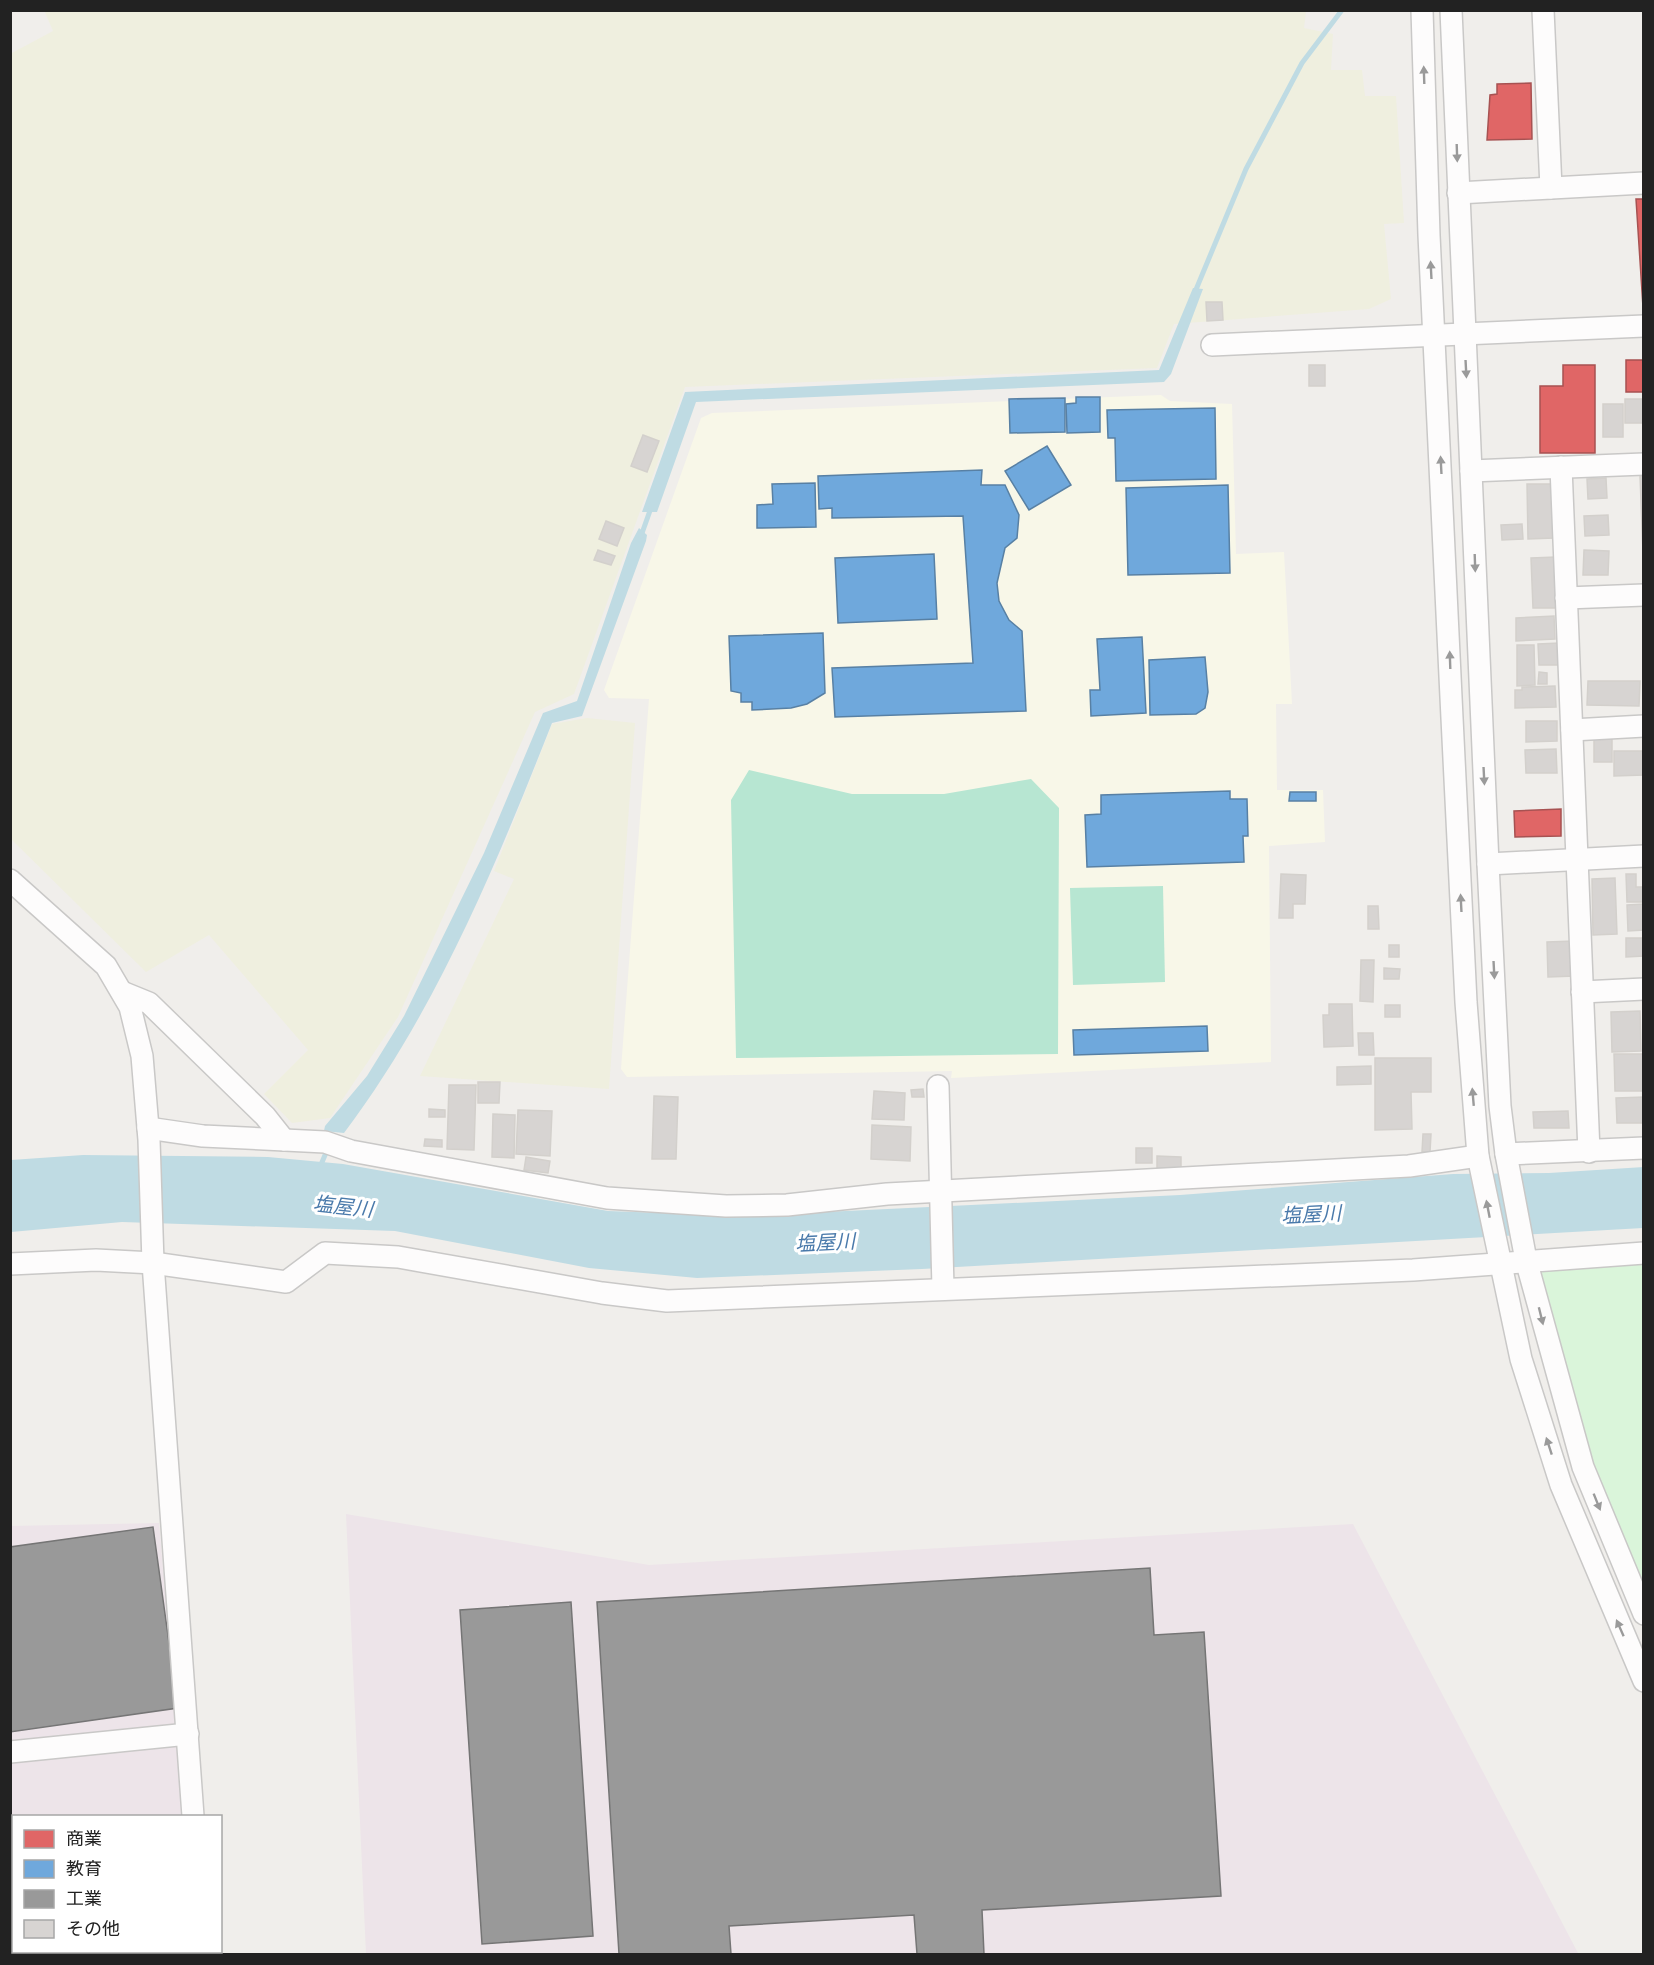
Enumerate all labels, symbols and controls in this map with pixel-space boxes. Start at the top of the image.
one-way arrow [1419,66,1429,85]
one-way arrow [1452,143,1461,162]
one-way arrow [1426,261,1436,280]
one-way arrow [1461,359,1470,378]
one-way arrow [1437,455,1446,474]
one-way arrow [1470,554,1479,573]
one-way arrow [1445,650,1454,669]
one-way arrow [1479,766,1488,785]
one-way arrow [1457,893,1466,912]
one-way arrow [1489,961,1498,980]
one-way arrow [1468,1088,1478,1107]
water label: 塩屋川 [312,1189,376,1223]
water label: 塩屋川 [1280,1199,1344,1229]
one-way arrow [1483,1199,1492,1218]
water label: 塩屋川 [794,1227,858,1257]
one-way arrow [1536,1307,1546,1325]
one-way arrow [1544,1437,1553,1455]
one-way arrow [1592,1494,1602,1512]
one-way arrow [1615,1619,1624,1636]
legend [12,1815,222,1953]
text: 商業 [66,1826,102,1850]
text: 教育 [66,1856,102,1880]
text: 工業 [66,1886,102,1910]
text: その他 [66,1916,120,1940]

